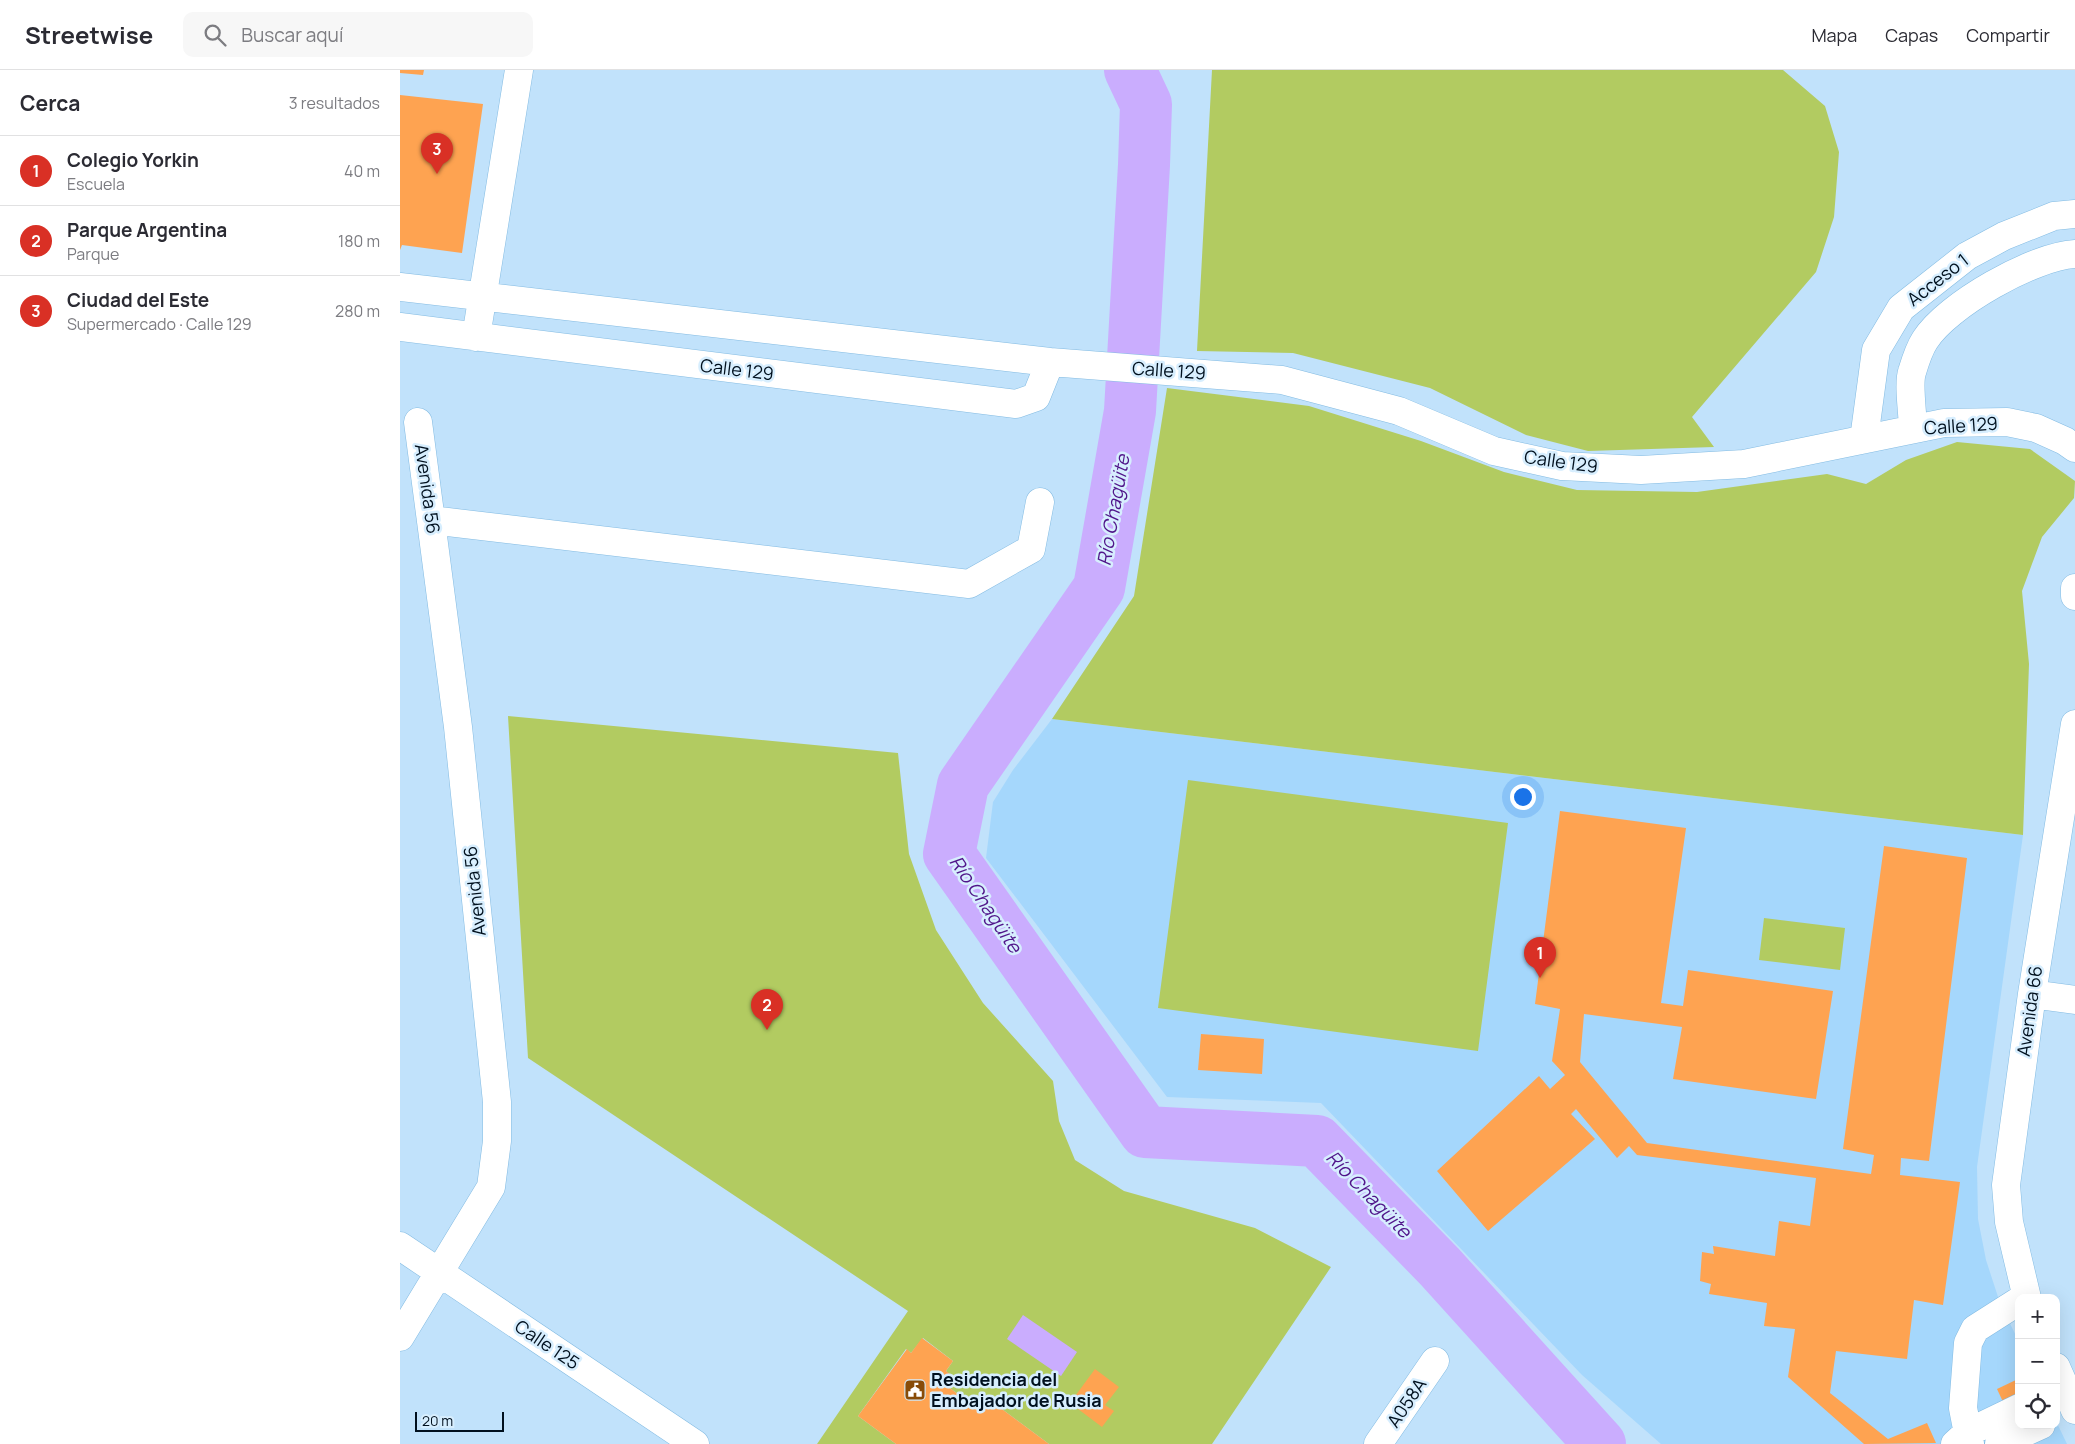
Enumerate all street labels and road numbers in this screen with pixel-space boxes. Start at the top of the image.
street label: Acceso 1 [1902,248,1973,311]
street label: Calle 129 [699,353,775,385]
street label: Calle 129 [1131,355,1207,385]
street label: Calle 129 [1923,410,1999,440]
street label: Avenida 56 [410,442,446,535]
street label: Calle 129 [1523,444,1599,478]
street label: Avenida 56 [457,845,491,937]
street label: Avenida 66 [2011,964,2047,1058]
street label: Calle 125 [511,1314,585,1375]
street label: A058A [1381,1373,1432,1432]

